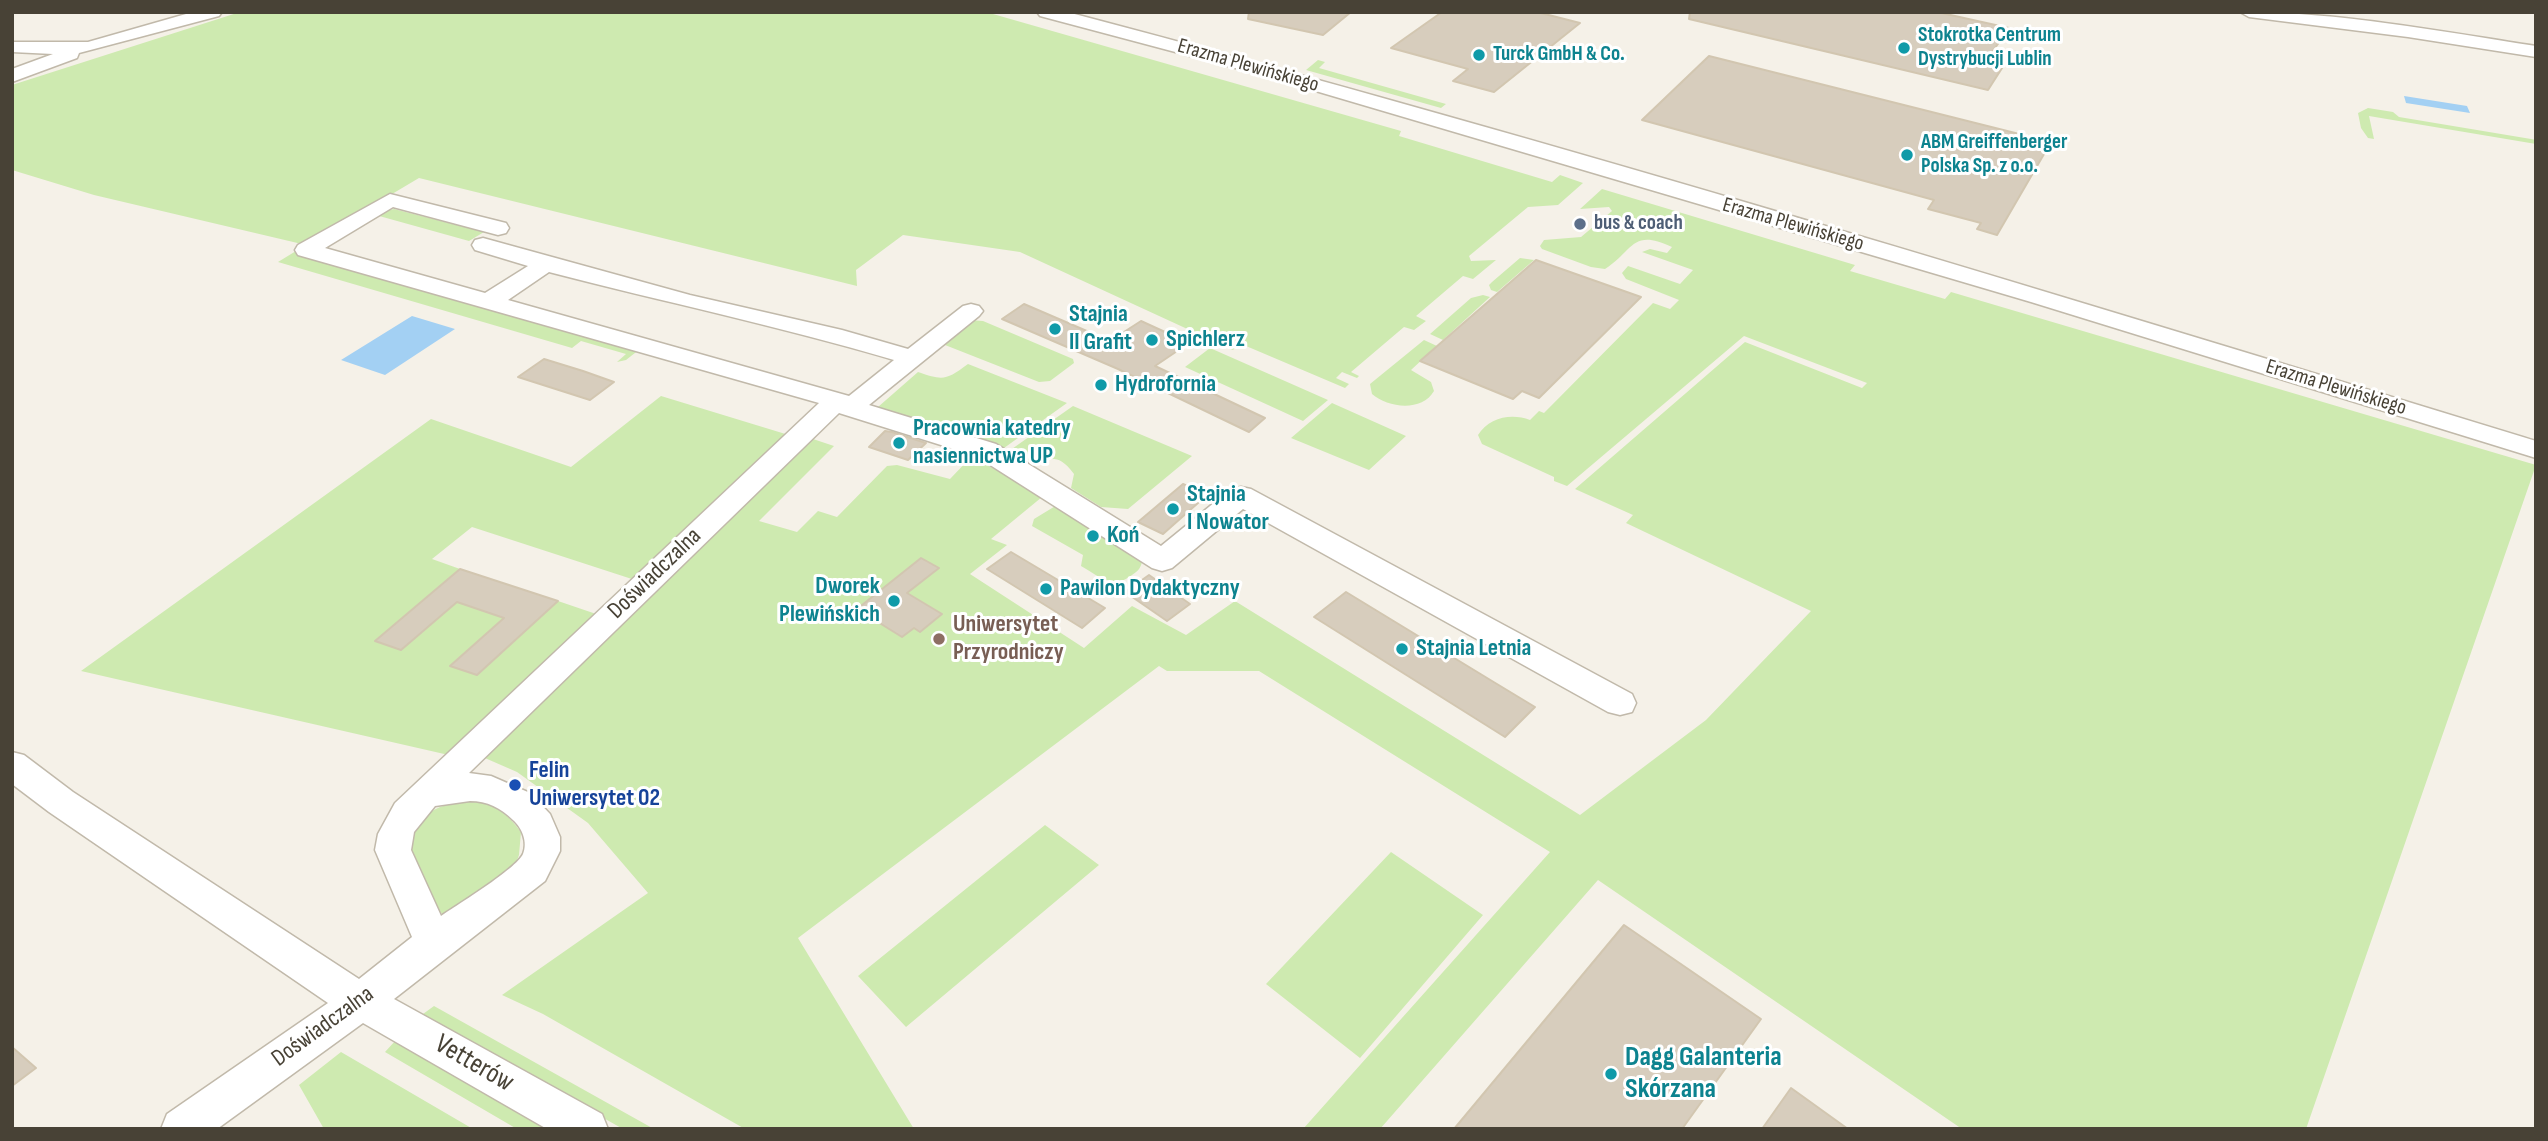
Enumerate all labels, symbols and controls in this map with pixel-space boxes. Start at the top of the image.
place label: Stokrotka Centrum Dystrybucji Lublin [1918,23,2061,73]
street label: Erazma Plewińskiego [1175,34,1321,98]
marker: Stokrotka Centrum Dystrybucji Lublin [1896,40,1912,56]
place label: Turck GmbH & Co. [1493,42,1625,68]
marker: Turck GmbH & Co. [1471,47,1487,63]
place label: ABM Greiffenberger Polska Sp. z o.o. [1921,130,2067,180]
marker: ABM Greiffenberger Polska Sp. z o.o. [1899,147,1915,163]
street label: Erazma Plewińskiego [1720,193,1866,257]
place label: bus & coach [1594,211,1683,237]
marker: bus & coach [1572,216,1588,232]
place label: Stajnia II Grafit [1069,301,1132,357]
marker: Stajnia II Grafit [1047,321,1063,337]
place label: Spichlerz [1166,326,1245,354]
marker: Spichlerz [1144,332,1160,348]
street label: Erazma Plewińskiego [2263,355,2409,421]
place label: Hydrofornia [1115,371,1216,399]
marker: Hydrofornia [1093,377,1109,393]
place label: Pracownia katedry nasiennictwa UP [913,415,1071,471]
marker: Pracownia katedry nasiennictwa UP [891,435,907,451]
place label: Stajnia I Nowator [1187,481,1269,537]
marker: Stajnia I Nowator [1165,501,1181,517]
street label: Doświadczalna [602,522,708,626]
place label: Koń [1107,522,1140,550]
marker: Koń [1085,528,1101,544]
place label: Dworek Plewińskich [779,573,880,629]
place label: Pawilon Dydaktyczny [1060,575,1240,603]
marker: Pawilon Dydaktyczny [1038,581,1054,597]
marker: Dworek Plewińskich [886,593,902,609]
place label: Uniwersytet Przyrodniczy [953,611,1064,667]
marker: Uniwersytet Przyrodniczy [931,631,947,647]
place label: Stajnia Letnia [1416,635,1531,663]
marker: Stajnia Letnia [1394,641,1410,657]
place label: Felin Uniwersytet 02 [529,757,660,813]
marker: Felin Uniwersytet 02 [507,777,523,793]
street label: Doświadczalna [266,980,380,1074]
street label: Vetterów [428,1028,520,1100]
place label: Dagg Galanteria Skórzana [1625,1041,1782,1107]
marker: Dagg Galanteria Skórzana [1603,1066,1619,1082]

